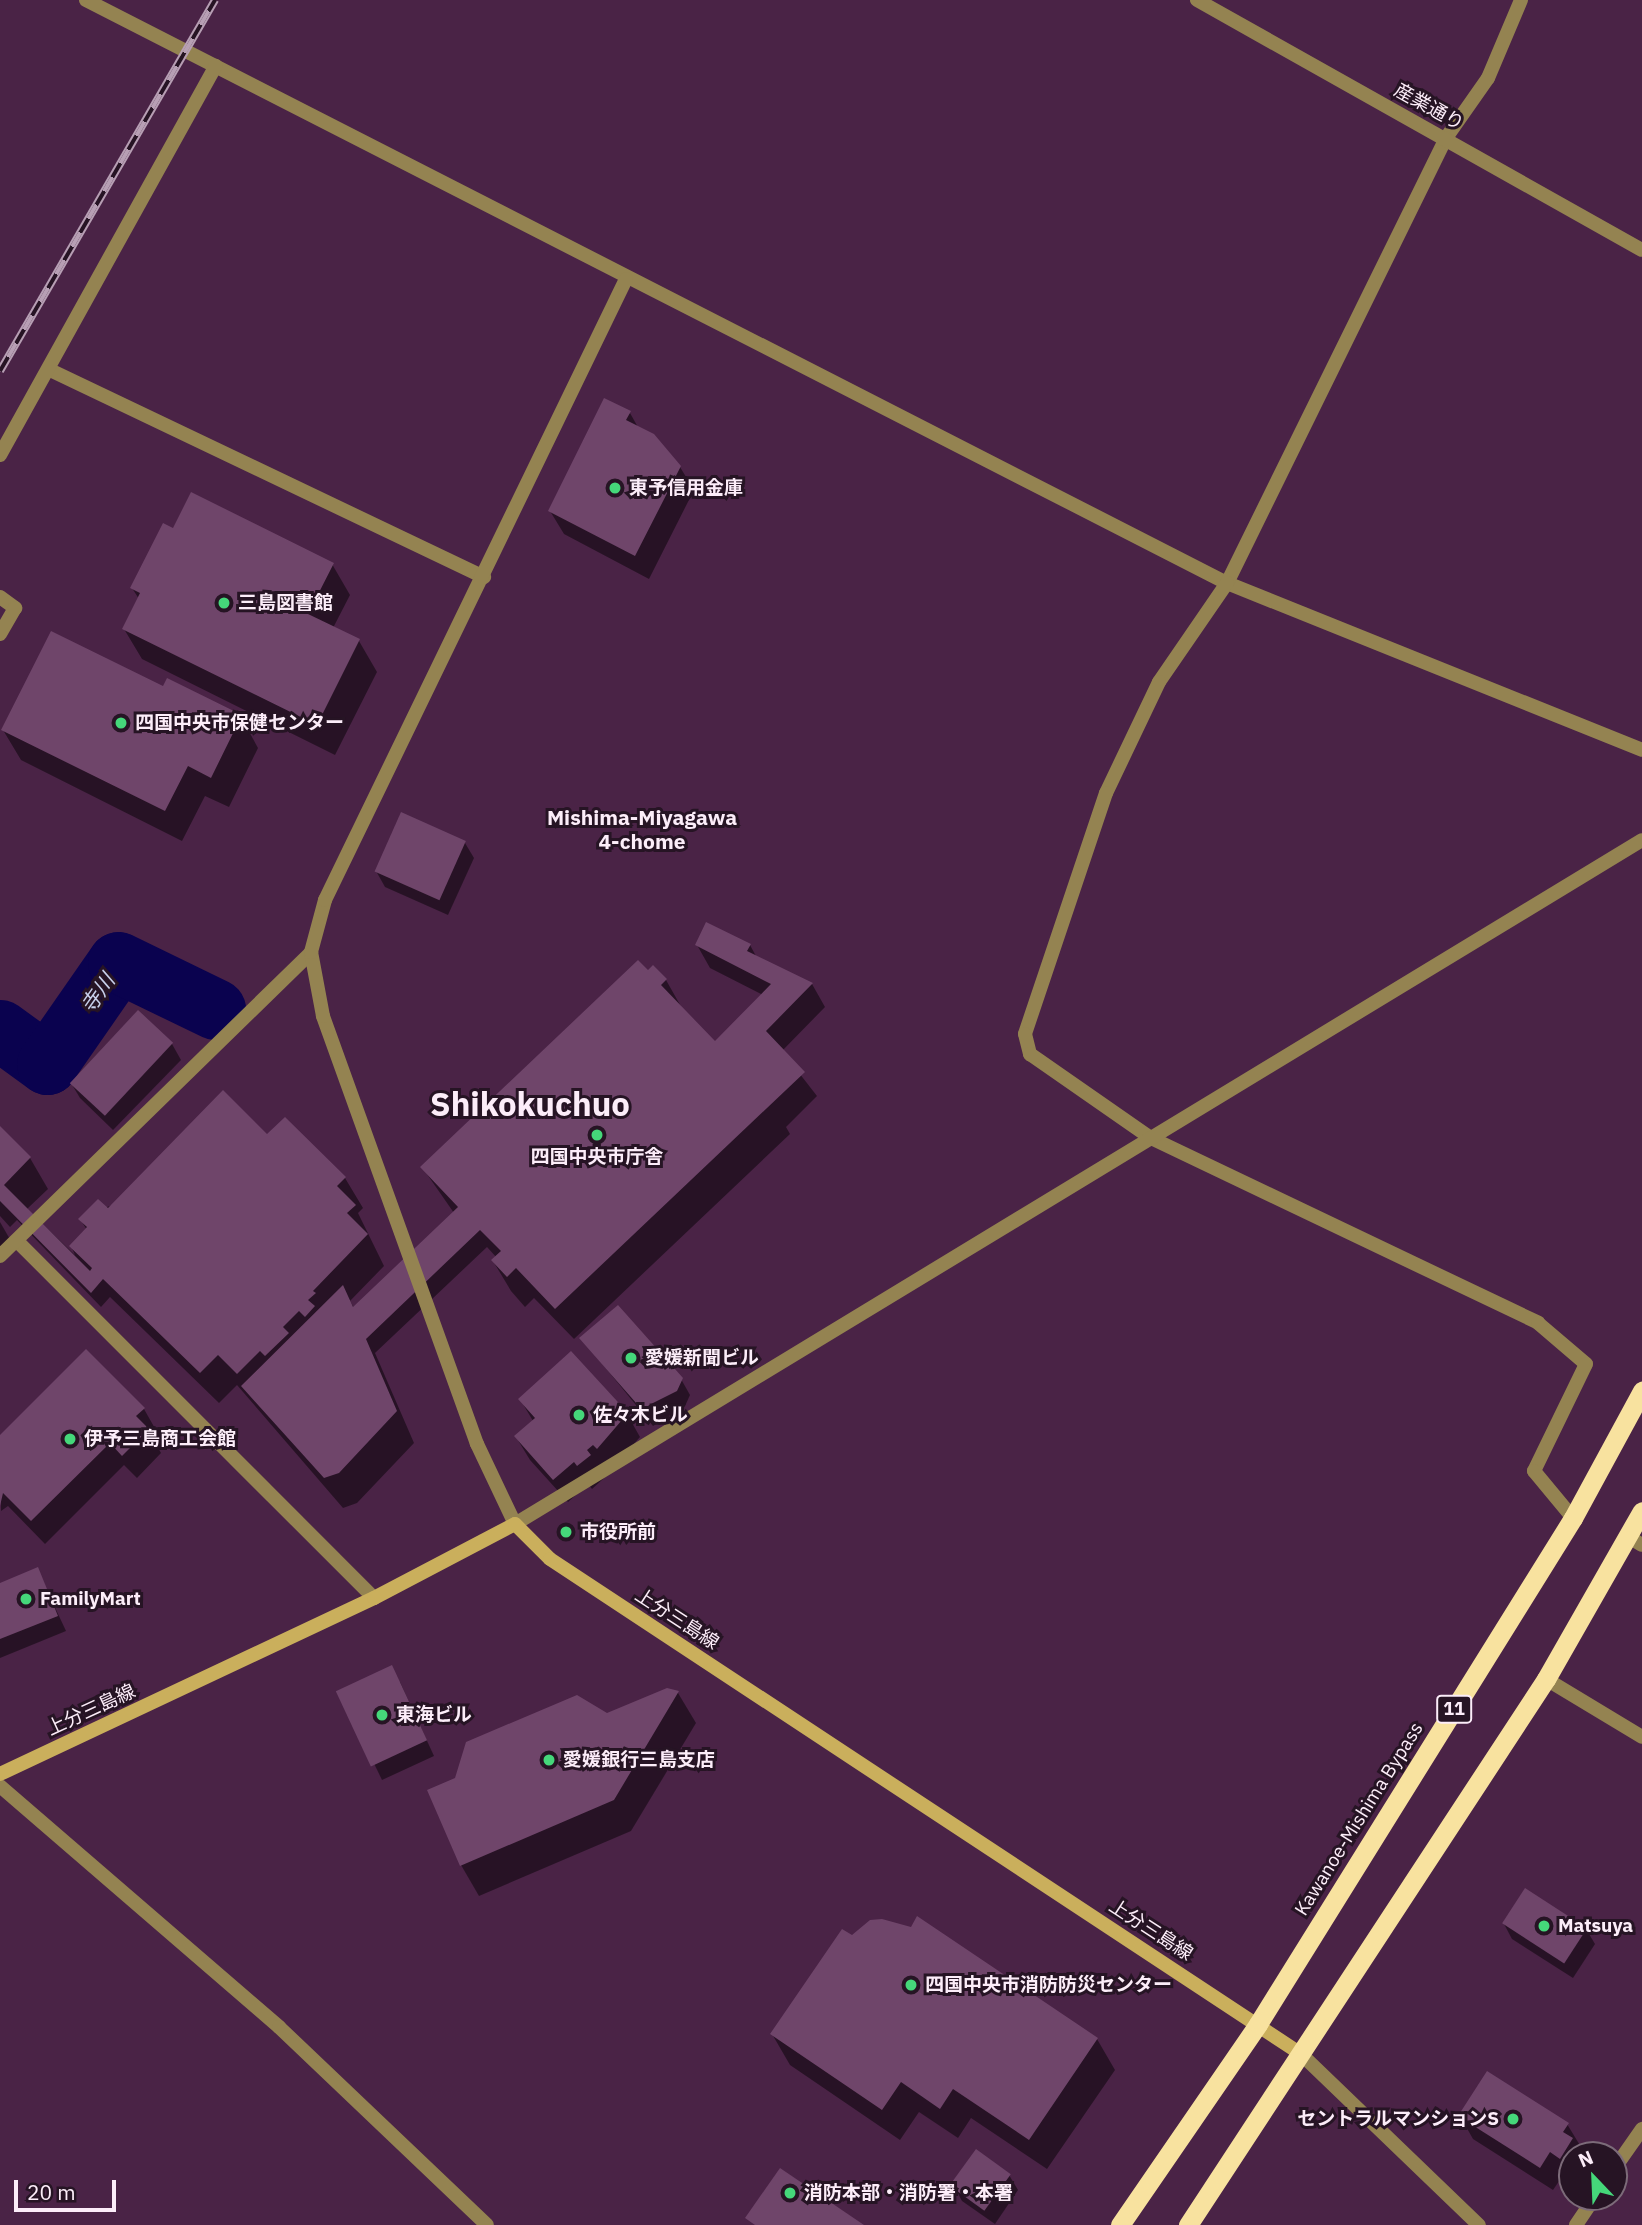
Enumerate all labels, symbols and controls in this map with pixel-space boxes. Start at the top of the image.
street label: 産業通り [1390,79,1468,135]
place label: 東予信用金庫 [629,477,743,499]
marker: 東予信用金庫 [607,480,623,496]
place label: 三島図書館 [238,592,333,614]
marker: 三島図書館 [216,595,232,611]
place label: 四国中央市保健センター [135,712,344,734]
marker: 四国中央市保健センター [113,715,129,731]
district label: Mishima-Miyagawa 4-chome [547,804,737,854]
water label: 寺川 [75,969,119,1017]
district label: Shikokuchuo [430,1084,630,1124]
marker: 四国中央市庁舎 [589,1127,605,1143]
place label: 四国中央市庁舎 [531,1146,663,1168]
place label: 愛媛新聞ビル [645,1347,759,1369]
marker: 愛媛新聞ビル [623,1350,639,1366]
place label: 佐々木ビル [593,1404,688,1426]
marker: 佐々木ビル [571,1407,587,1423]
place label: 伊予三島商工会館 [84,1428,236,1450]
marker: 伊予三島商工会館 [62,1431,78,1447]
place label: 市役所前 [580,1521,656,1543]
marker: 市役所前 [558,1524,574,1540]
street label: 上分三島線 [631,1584,723,1654]
place label: FamilyMart [40,1588,141,1610]
marker: FamilyMart [18,1591,34,1607]
street label: 上分三島線 [43,1680,139,1740]
road number: 11 [1435,1694,1473,1724]
place label: 東海ビル [396,1704,472,1726]
marker: 東海ビル [374,1707,390,1723]
street label: Kawanoe-Mishima Bypass [1290,1718,1428,1920]
place label: 愛媛銀行三島支店 [563,1749,715,1771]
marker: 愛媛銀行三島支店 [541,1752,557,1768]
street label: 上分三島線 [1105,1895,1197,1965]
place label: Matsuya [1558,1915,1633,1937]
marker: Matsuya [1536,1918,1552,1934]
place label: 四国中央市消防防災センター [925,1974,1172,1996]
marker: 四国中央市消防防災センター [903,1977,919,1993]
place label: セントラルマンションS [1297,2108,1499,2130]
marker: セントラルマンションS [1505,2111,1521,2127]
north arrow [1558,2141,1628,2211]
text: N [1575,2145,1597,2172]
scale bar [18,2166,119,2210]
text: 20 m [27,2178,76,2206]
place label: 消防本部・消防署・本署 [804,2182,1013,2204]
marker: 消防本部・消防署・本署 [782,2185,798,2201]

